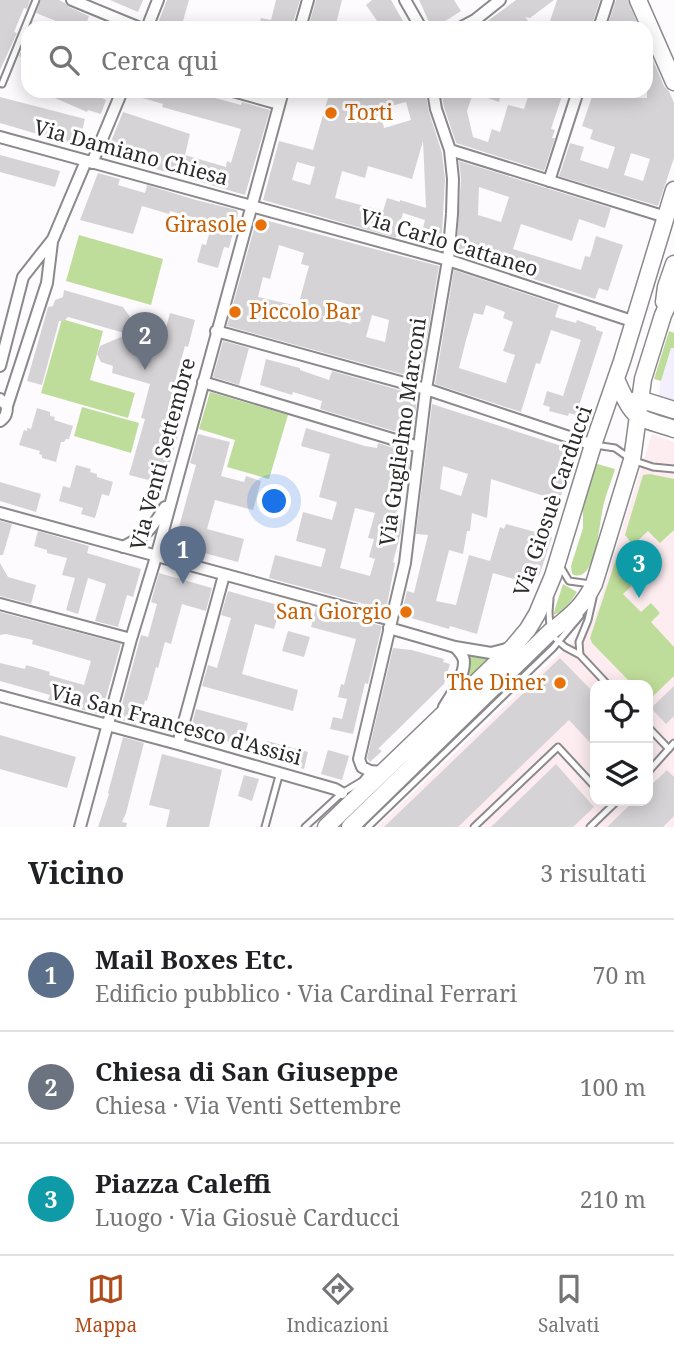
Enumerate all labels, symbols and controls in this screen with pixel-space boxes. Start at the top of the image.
search box [21,21,653,98]
icon: search [45,41,83,79]
text: Cerca qui [101,42,218,78]
place label: Torti [345,98,393,126]
marker: Torti [323,105,339,121]
street label: Via Damiano Chiesa [31,113,232,191]
street label: Via Carlo Cattaneo [357,202,542,282]
place label: Girasole [165,210,247,238]
marker: Girasole [253,217,269,233]
place label: Piccolo Bar [249,297,361,325]
marker: Piccolo Bar [227,304,243,320]
pin: 2 [122,312,168,370]
street label: Via Guglielmo Marconi [372,316,432,548]
street label: Via Venti Settembre [123,354,201,553]
street label: Via Giosuè Carducci [506,401,598,600]
your location [257,484,291,518]
pin: 1 [160,526,206,584]
pin: 3 [616,540,662,598]
place label: San Giorgio [276,597,392,625]
marker: San Giorgio [398,604,414,620]
place label: The Diner [446,668,546,696]
marker: The Diner [552,675,568,691]
street label: Via San Francesco d'Assisi [47,677,305,771]
map controls [590,680,653,806]
button: locate [590,680,653,743]
button: layers [590,743,653,806]
text: Vicino [28,852,124,893]
text: 3 risultati [540,857,646,889]
text: Mail Boxes Etc. [95,941,294,977]
text: 1 [45,959,58,991]
text: 70 m [593,959,646,991]
text: Edificio pubblico · Via Cardinal Ferrari [95,977,517,1009]
text: Chiesa di San Giuseppe [95,1053,398,1089]
text: 2 [45,1071,58,1103]
text: 100 m [580,1071,646,1103]
text: Chiesa · Via Venti Settembre [95,1089,401,1121]
text: Piazza Caleffi [95,1165,271,1201]
text: 3 [45,1183,58,1215]
text: 210 m [580,1183,646,1215]
text: Luogo · Via Giosuè Carducci [95,1201,399,1233]
tab: Mappa [75,1270,137,1338]
tab: Indicazioni [287,1270,389,1338]
tab: Salvati [538,1270,599,1338]

